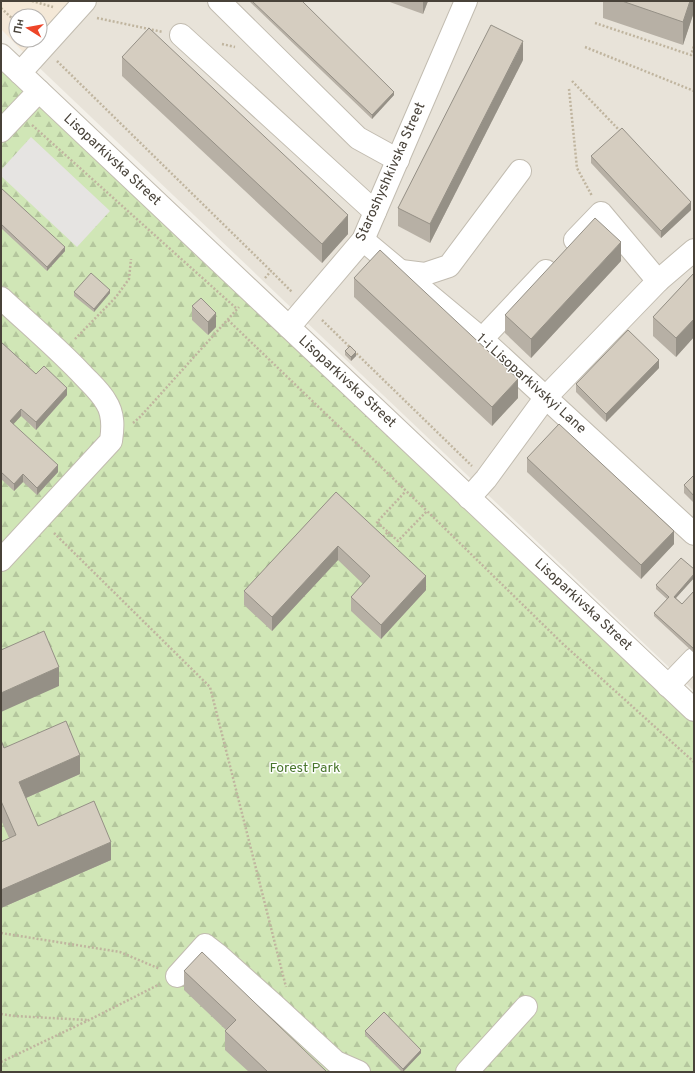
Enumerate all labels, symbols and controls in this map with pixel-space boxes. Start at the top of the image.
north arrow [8,8,48,48]
text: Пн [11,18,27,35]
street label: Staroshyshkivska Street [353,100,429,244]
street label: Lisoparkivska Street [60,110,164,210]
street label: 1-i Lisoparkivskyi Lane [473,330,589,438]
street label: Lisoparkivska Street [295,332,399,432]
street label: Lisoparkivska Street [531,555,635,655]
park label: Forest Park [270,760,340,777]

